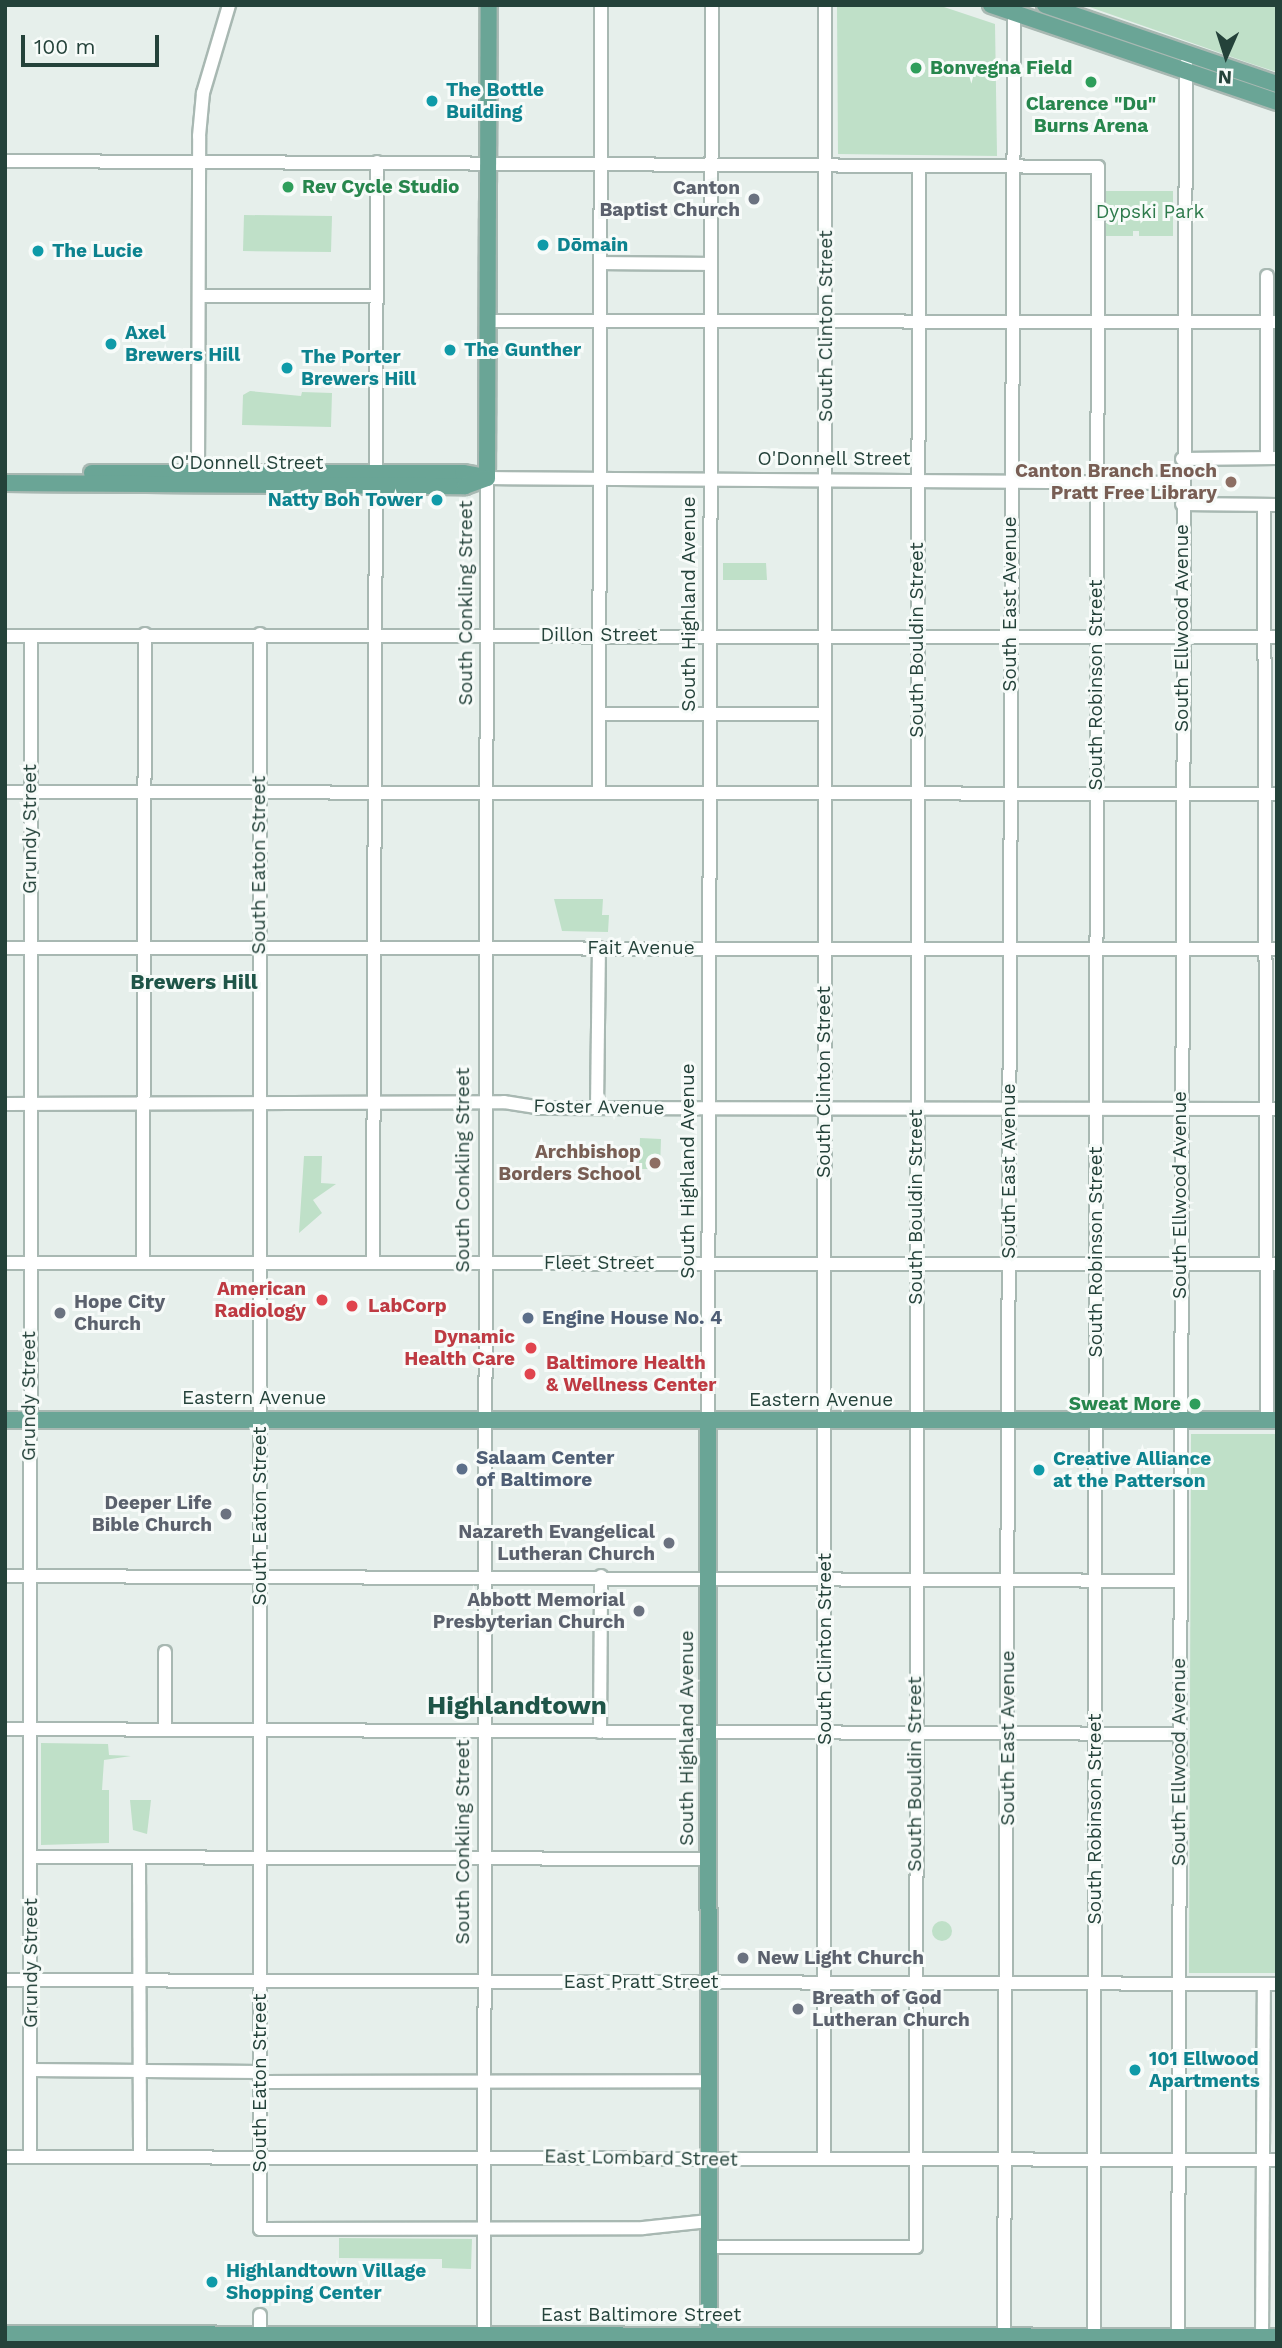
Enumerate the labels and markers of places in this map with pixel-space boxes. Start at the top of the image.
place label: Bonvegna Field [930,57,1073,79]
marker: Bonvegna Field [908,60,924,76]
marker: Clarence "Du" Burns Arena [1083,74,1099,90]
place label: The Bottle Building [446,79,544,123]
marker: The Bottle Building [424,93,440,109]
place label: Clarence "Du" Burns Arena [1026,93,1156,137]
place label: Rev Cycle Studio [302,176,460,198]
place label: Canton Baptist Church [599,177,740,221]
marker: Rev Cycle Studio [280,179,296,195]
marker: Canton Baptist Church [746,191,762,207]
place label: Dōmain [557,234,628,256]
marker: Dōmain [535,237,551,253]
place label: The Lucie [52,240,143,262]
marker: The Lucie [30,243,46,259]
place label: Axel Brewers Hill [125,322,240,366]
marker: Axel Brewers Hill [103,336,119,352]
place label: The Gunther [464,339,581,361]
marker: The Gunther [442,342,458,358]
place label: The Porter Brewers Hill [301,346,416,390]
marker: The Porter Brewers Hill [279,360,295,376]
place label: Canton Branch Enoch Pratt Free Library [1015,460,1217,504]
marker: Canton Branch Enoch Pratt Free Library [1223,474,1239,490]
place label: Natty Boh Tower [267,489,423,511]
marker: Natty Boh Tower [429,492,445,508]
place label: Archbishop Borders School [498,1141,641,1185]
marker: Archbishop Borders School [647,1155,663,1171]
place label: American Radiology [214,1278,306,1322]
marker: American Radiology [312,1290,332,1310]
place label: Hope City Church [74,1291,165,1335]
place label: LabCorp [368,1295,447,1317]
marker: LabCorp [342,1296,362,1316]
marker: Hope City Church [52,1305,68,1321]
place label: Engine House No. 4 [542,1307,722,1329]
marker: Engine House No. 4 [520,1310,536,1326]
place label: Dynamic Health Care [404,1326,515,1370]
marker: Dynamic Health Care [521,1338,541,1358]
place label: Baltimore Health & Wellness Center [546,1352,717,1396]
marker: Baltimore Health & Wellness Center [520,1364,540,1384]
place label: Sweat More [1069,1393,1181,1415]
marker: Sweat More [1187,1396,1203,1412]
place label: Salaam Center of Baltimore [476,1447,614,1491]
place label: Creative Alliance at the Patterson [1053,1448,1212,1492]
marker: Salaam Center of Baltimore [454,1461,470,1477]
marker: Creative Alliance at the Patterson [1031,1462,1047,1478]
place label: Deeper Life Bible Church [92,1492,212,1536]
marker: Deeper Life Bible Church [218,1506,234,1522]
place label: Nazareth Evangelical Lutheran Church [458,1521,655,1565]
marker: Nazareth Evangelical Lutheran Church [661,1535,677,1551]
place label: Abbott Memorial Presbyterian Church [433,1589,625,1633]
marker: Abbott Memorial Presbyterian Church [631,1603,647,1619]
place label: New Light Church [757,1947,924,1969]
marker: New Light Church [735,1950,751,1966]
place label: Breath of God Lutheran Church [812,1987,970,2031]
marker: Breath of God Lutheran Church [790,2001,806,2017]
place label: 101 Ellwood Apartments [1149,2048,1260,2092]
marker: 101 Ellwood Apartments [1127,2062,1143,2078]
place label: Highlandtown Village Shopping Center [226,2260,427,2304]
marker: Highlandtown Village Shopping Center [204,2274,220,2290]

